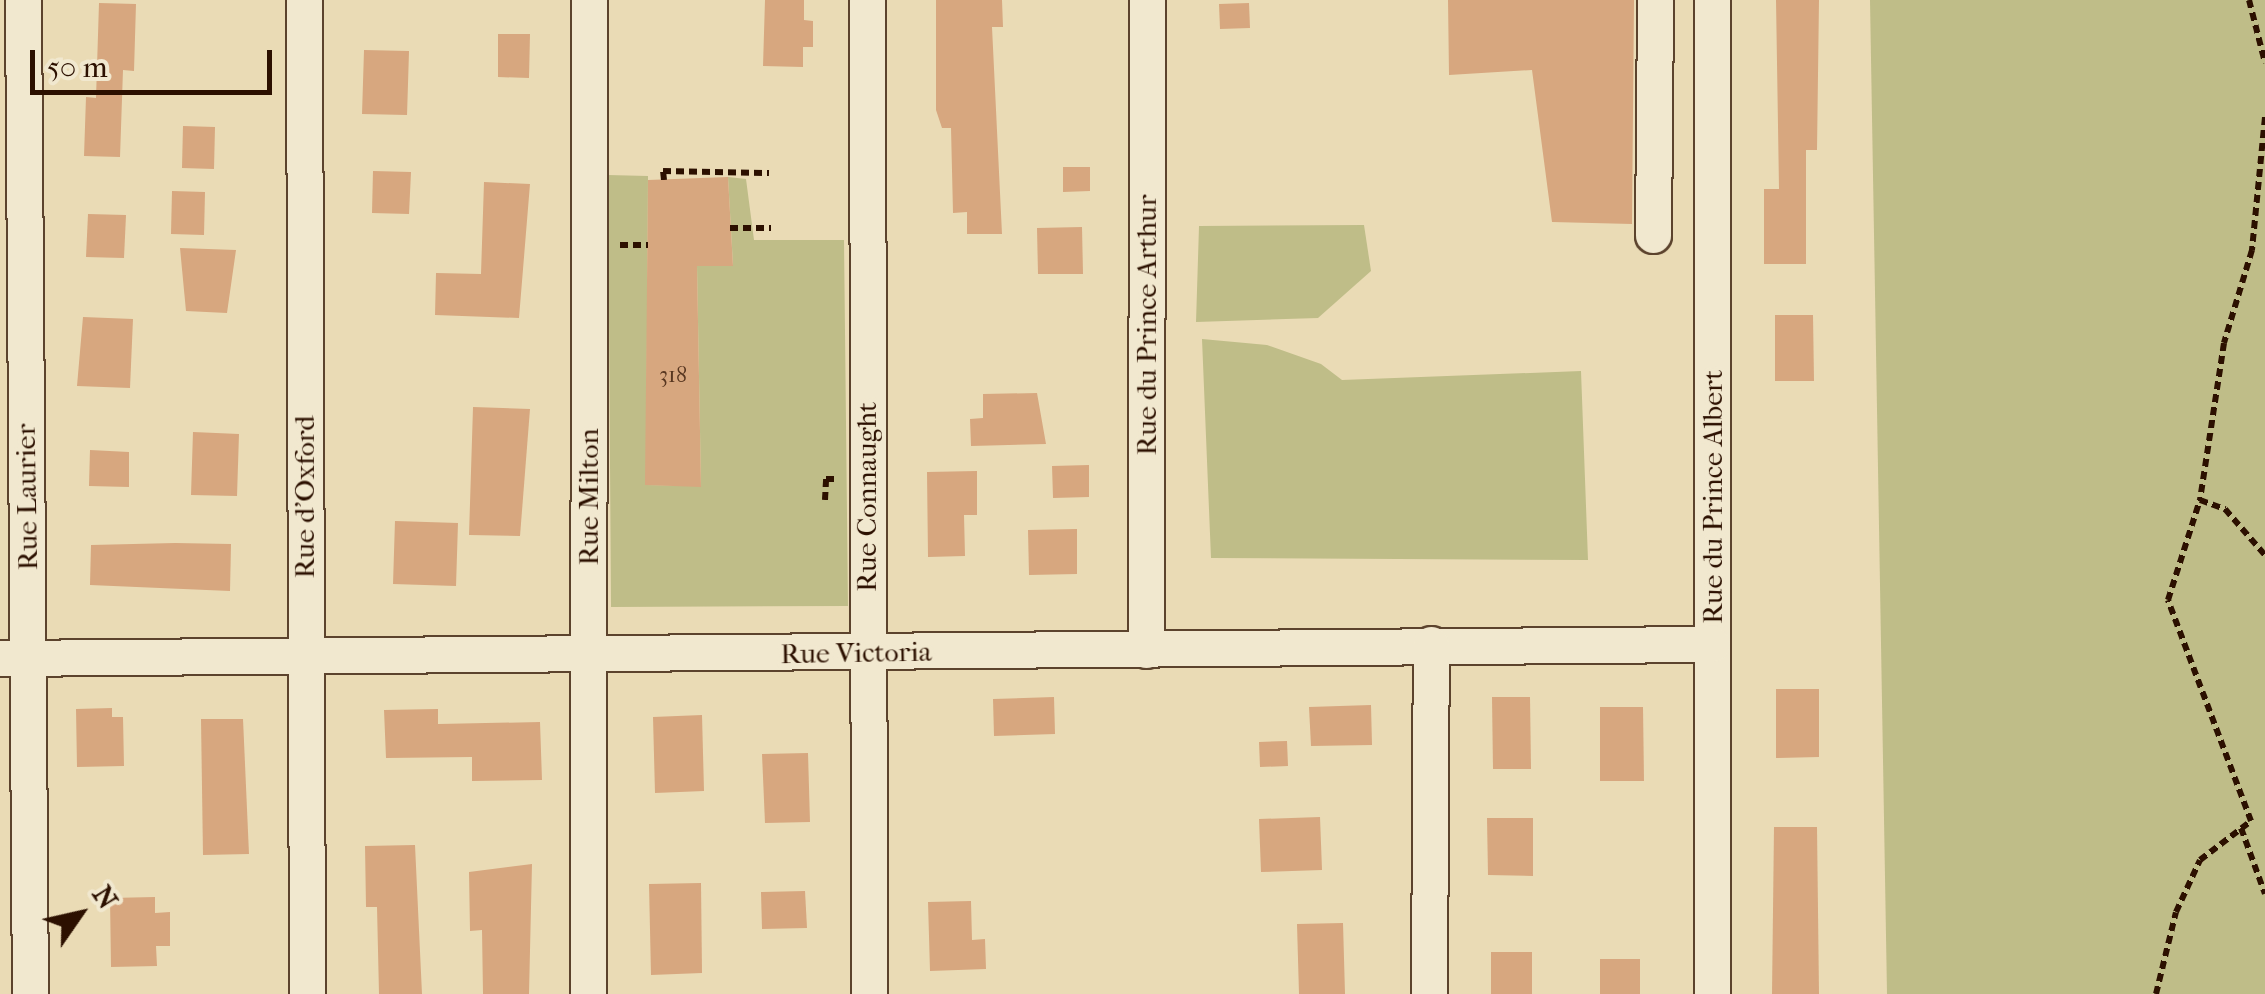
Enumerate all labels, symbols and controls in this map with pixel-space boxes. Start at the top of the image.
scale bar [35,30,278,92]
text: 50 m [47,50,108,85]
street label: Rue du Prince Arthur [1130,194,1164,456]
house number: 318 [659,363,687,389]
street label: Rue du Prince Albert [1696,370,1730,624]
street label: Rue Connaught [850,402,884,592]
street label: Rue d'Oxford [288,416,322,578]
street label: Rue Laurier [9,423,45,571]
street label: Rue Milton [572,428,606,566]
street label: Rue Victoria [780,635,932,671]
north arrow [30,864,130,964]
text: N [86,879,125,915]

